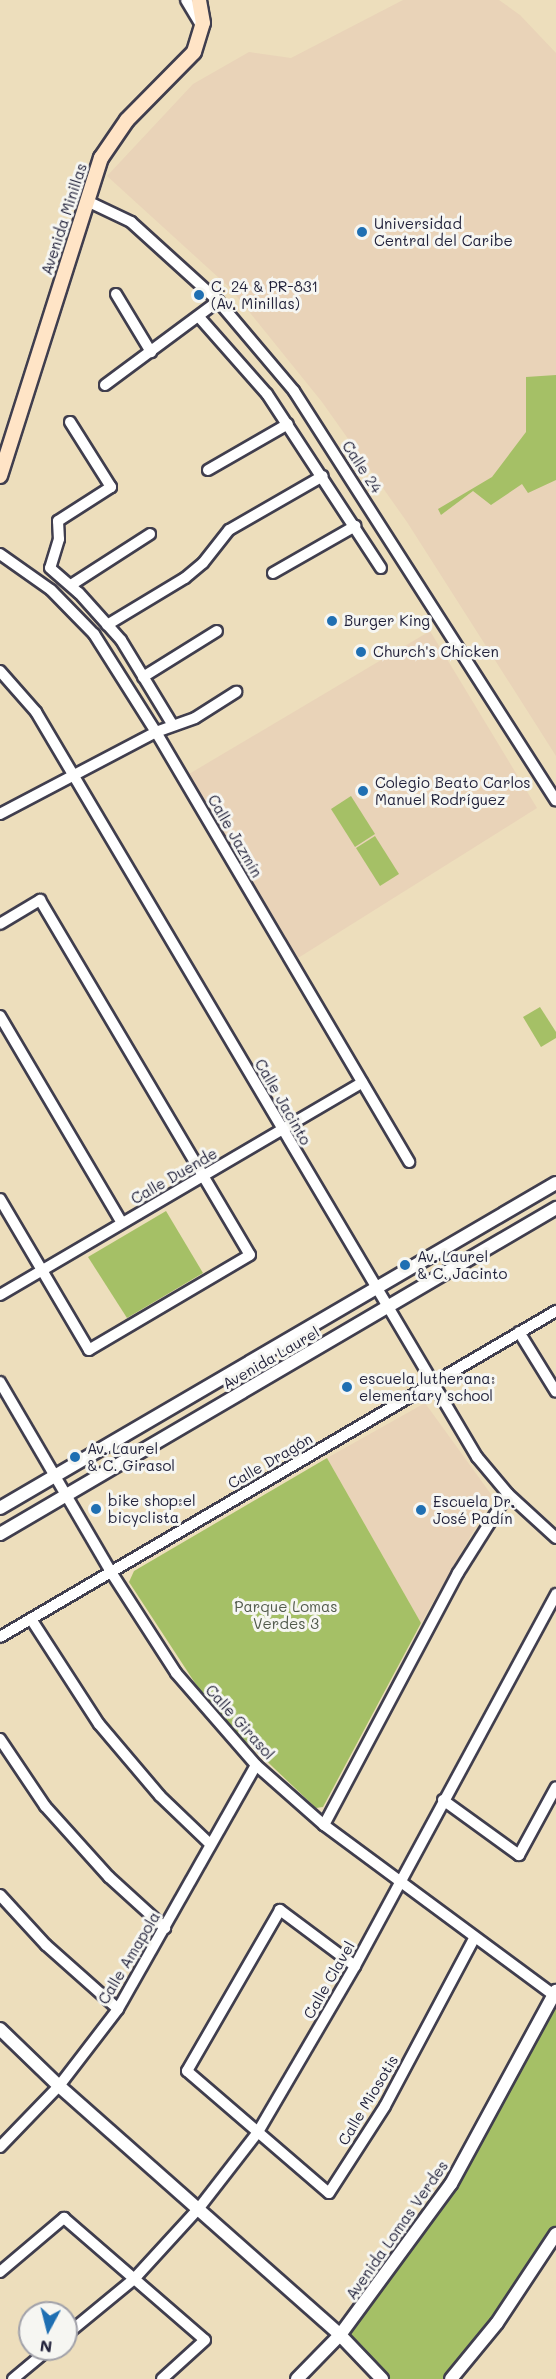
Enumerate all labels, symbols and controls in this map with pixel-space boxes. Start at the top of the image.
street label: Avenida Minillas [37,161,91,277]
place label: Universidad Central del Caribe [374,214,513,249]
marker: Universidad Central del Caribe [355,225,369,239]
place label: C. 24 & PR-831 (Av. Minillas) [211,277,318,312]
marker: C. 24 & PR-831 (Av. Minillas) [192,288,206,302]
street label: Calle 24 [338,437,386,497]
place label: Burger King [344,612,430,630]
marker: Burger King [325,614,339,628]
place label: Church's Chicken [373,643,499,661]
marker: Church's Chicken [354,645,368,659]
place label: Colegio Beato Carlos Manuel Rodríguez [375,773,530,808]
marker: Colegio Beato Carlos Manuel Rodríguez [356,784,370,798]
street label: Calle Jazmín [204,791,266,881]
street label: Calle Jacinto [251,1056,315,1148]
street label: Calle Duende [128,1144,220,1208]
place label: Av. Laurel & C. Jacinto [417,1247,507,1282]
marker: Av. Laurel & C. Jacinto [398,1258,412,1272]
street label: Avenida Laurel [219,1323,323,1393]
place label: escuela lutherana: elementary school [359,1369,495,1404]
marker: escuela lutherana: elementary school [340,1380,354,1394]
street label: Calle Dragón [224,1430,316,1492]
place label: Av. Laurel & C. Girasol [87,1439,175,1474]
marker: Av. Laurel & C. Girasol [68,1450,82,1464]
place label: bike shop:el bicyclista [108,1491,196,1526]
place label: Escuela Dr. José Padín [433,1492,515,1527]
marker: bike shop:el bicyclista [89,1502,103,1516]
marker: Escuela Dr. José Padín [414,1503,428,1517]
park label: Parque Lomas Verdes 3 [234,1597,338,1632]
street label: Calle Girasol [202,1681,278,1763]
street label: Calle Amapola [94,1909,164,2007]
street label: Calle Clavel [300,1938,358,2022]
street label: Calle Miosotis [334,2052,402,2148]
street label: Avenida Lomas Verdes [342,2157,452,2303]
north arrow [18,2301,78,2361]
text: N [39,2336,53,2359]

